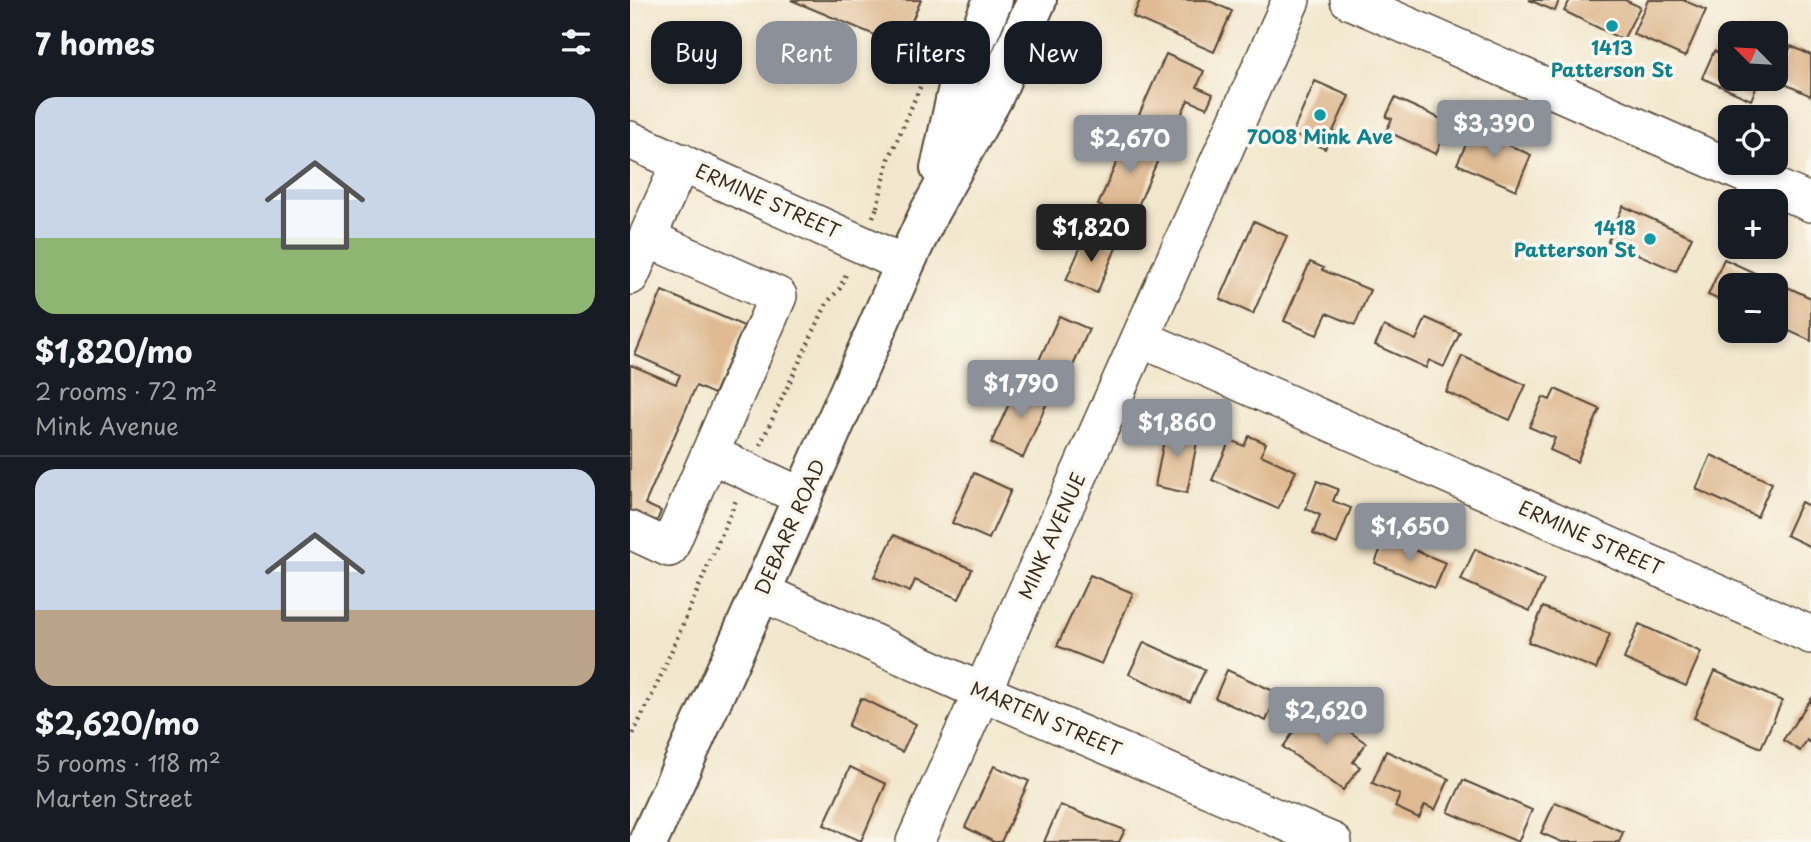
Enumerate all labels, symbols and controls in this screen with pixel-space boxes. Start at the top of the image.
marker: 1413 Patterson St [1604,18,1620,34]
text: 7 homes [35,20,155,65]
chip: Buy [651,21,742,84]
chip: Rent [756,21,857,84]
chip: Filters [871,21,990,84]
chip: New [1004,21,1102,84]
north arrow [1718,21,1788,91]
map controls [1718,21,1788,343]
icon: filters [557,23,595,61]
place label: 1413 Patterson St [1551,33,1673,83]
pin: $3,390 [1437,100,1551,160]
text: $3,390 [1453,105,1535,140]
button: locate [1718,105,1788,175]
marker: 7008 Mink Ave [1312,107,1328,123]
pin: $2,670 [1073,116,1187,175]
text: $2,670 [1090,120,1170,155]
place label: 7008 Mink Ave [1247,122,1393,150]
icon: home [252,142,378,268]
street label: ERMINE STREET [692,156,845,245]
button: + [1718,189,1788,259]
pin: $1,820 [1034,204,1148,264]
text: $1,820 [1052,209,1130,244]
place label: 1418 Patterson St [1514,213,1636,263]
marker: 1418 Patterson St [1642,231,1658,247]
button: − [1718,273,1788,343]
text: $1,820/mo [35,328,192,373]
pin: $1,790 [964,360,1078,420]
text: $1,790 [983,365,1059,400]
text: 2 rooms · 72 m² [35,373,217,408]
pin: $1,860 [1120,400,1234,459]
text: $1,860 [1138,404,1216,439]
text: Mink Avenue [35,408,179,443]
street label: DEBARR ROAD [747,454,832,599]
street label: MINK AVENUE [1011,468,1092,603]
street label: ERMINE STREET [1515,493,1668,582]
pin: $1,650 [1353,504,1467,563]
text: $1,650 [1371,508,1449,543]
icon: home [252,514,378,640]
street label: MARTEN STREET [966,674,1127,763]
pin: $2,620 [1269,688,1383,747]
text: $2,620 [1285,692,1367,727]
text: $2,620/mo [35,700,199,745]
text: 5 rooms · 118 m² [35,745,221,780]
text: Marten Street [35,780,193,815]

